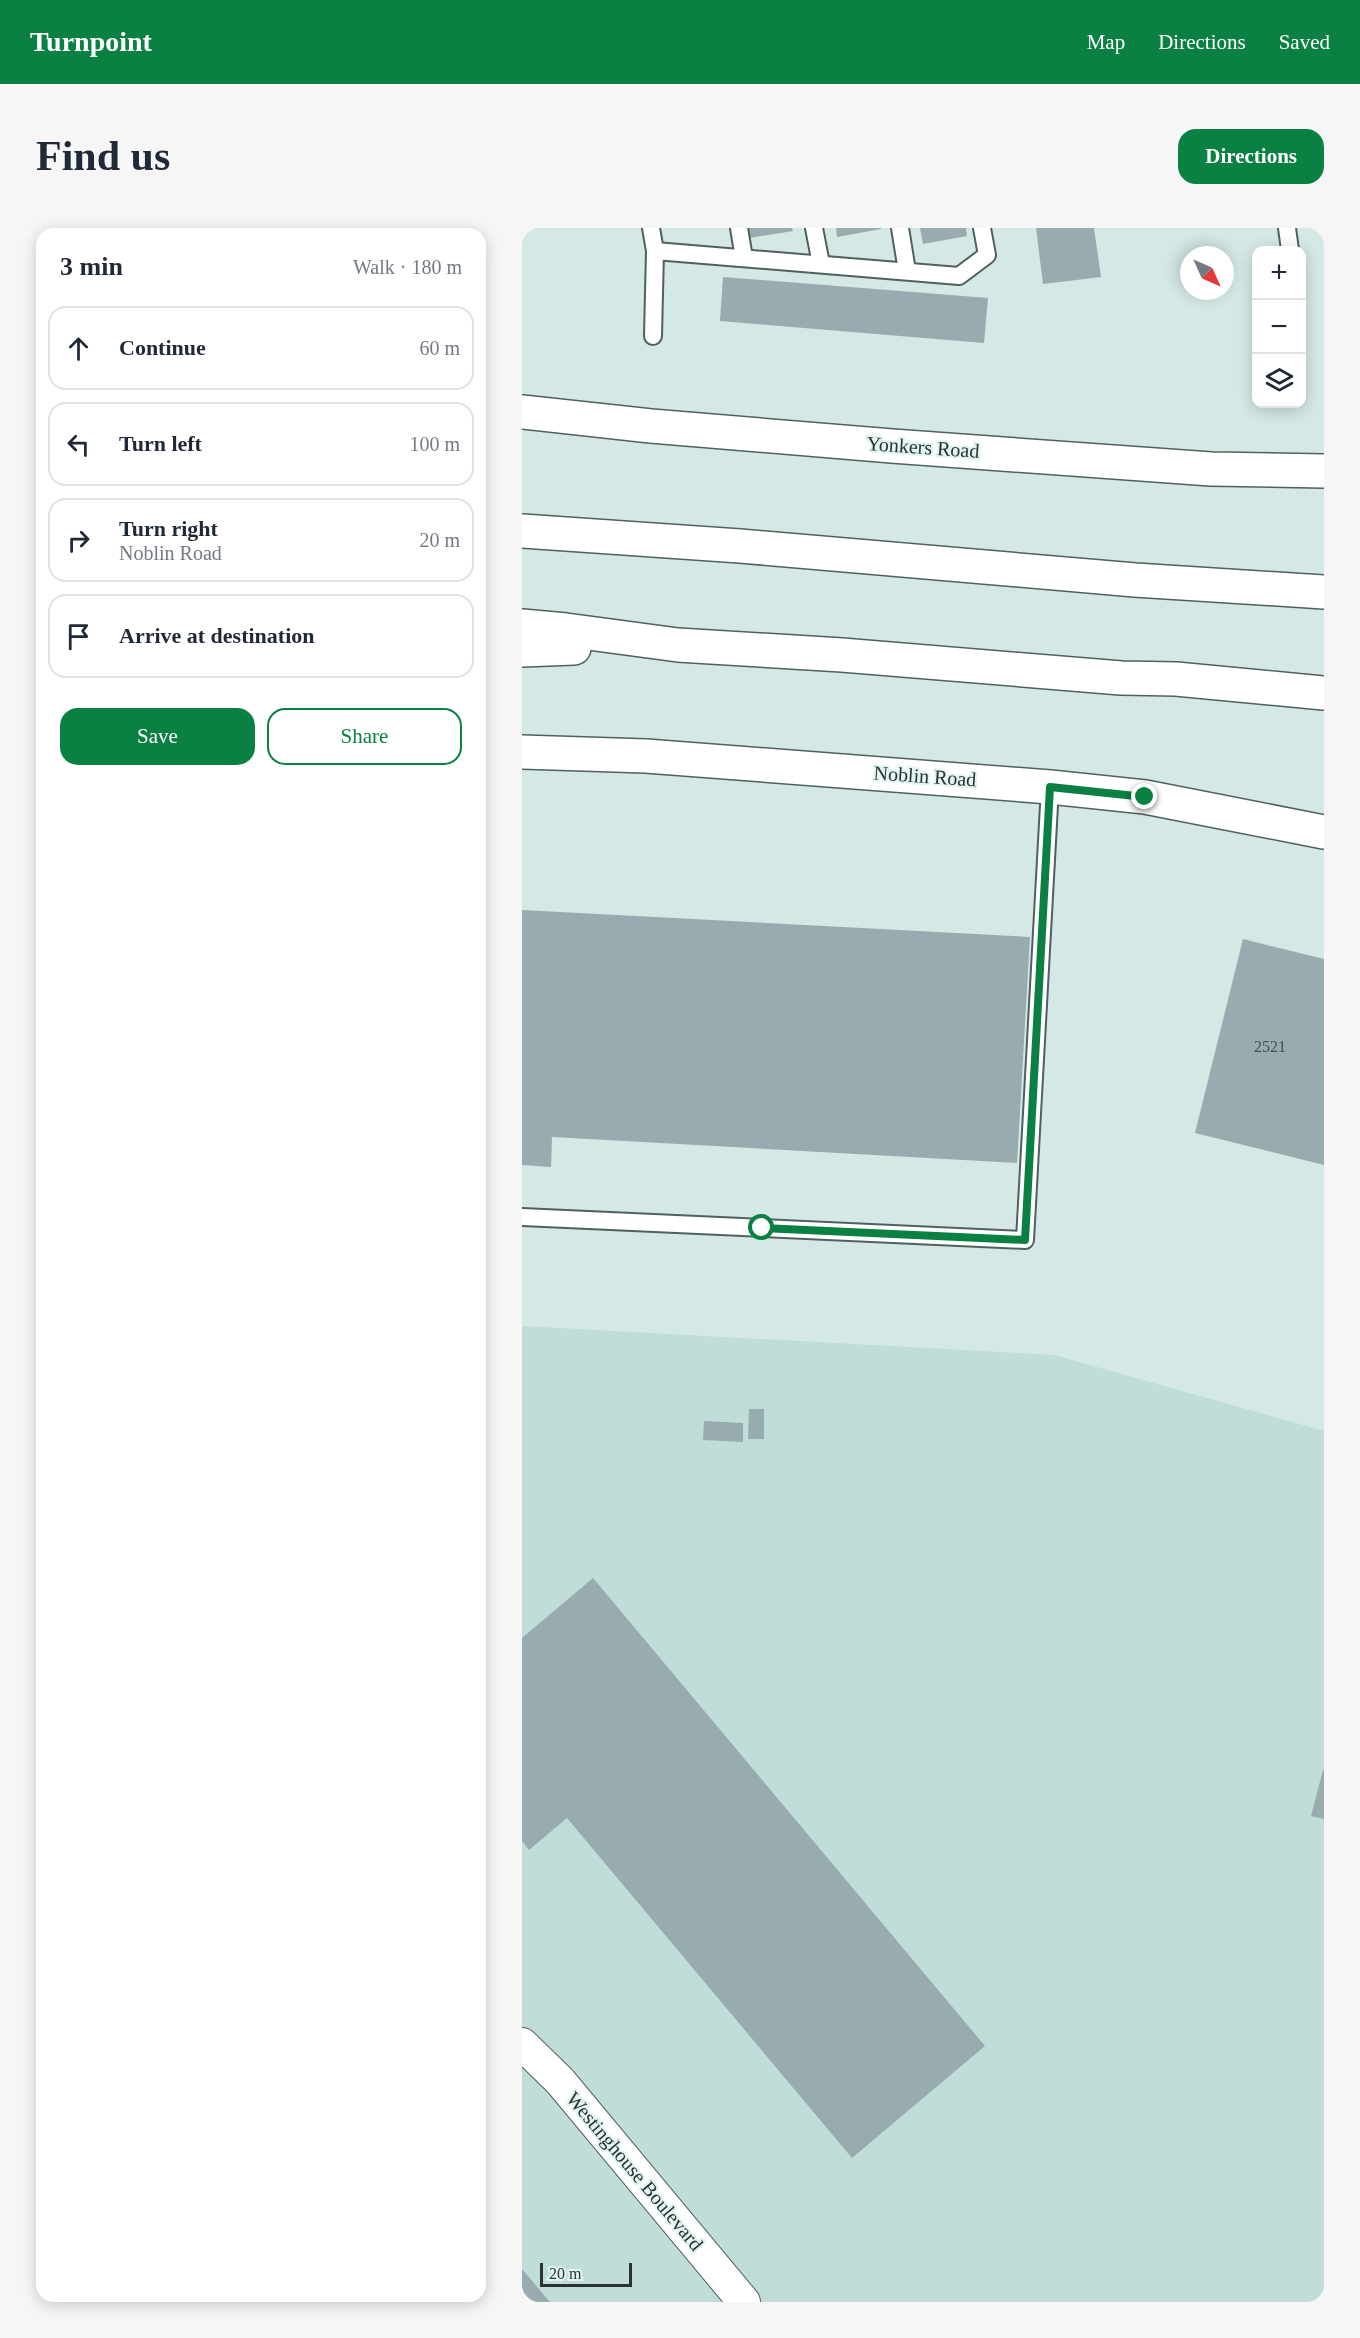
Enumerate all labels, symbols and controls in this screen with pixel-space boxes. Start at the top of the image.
text: Turnpoint [30,26,152,57]
text: Map [1087,30,1125,54]
text: Directions [1158,30,1246,54]
text: Saved [1279,30,1330,54]
button: Directions [1178,129,1324,184]
text: Find us [36,133,170,179]
north arrow [1180,246,1234,300]
map controls [1252,246,1306,408]
button: + [1252,246,1306,300]
text: 3 min [60,252,123,281]
text: Walk · 180 m [353,256,462,278]
button: − [1252,300,1306,354]
icon: ahead [62,332,95,365]
text: Continue [119,335,206,360]
text: 60 m [419,337,460,359]
button: layers [1252,354,1306,408]
icon: left [62,428,95,461]
text: Turn left [119,431,202,456]
street label: Yonkers Road [866,432,980,462]
text: 100 m [409,433,460,455]
text: Turn right [119,516,218,541]
icon: right [62,524,95,557]
text: 20 m [419,529,460,551]
text: Noblin Road [119,542,222,564]
icon: arrive [62,620,95,653]
text: Arrive at destination [119,623,315,648]
button: Save [60,708,255,765]
button: Share [267,708,462,765]
street label: Noblin Road [873,761,977,791]
route end [1131,783,1157,809]
house number: 2521 [1254,1038,1286,1055]
route start [748,1214,774,1240]
street label: Westinghouse Boulevard [562,2087,708,2255]
scale bar [540,2260,632,2288]
text: 20 m [549,2265,581,2282]

